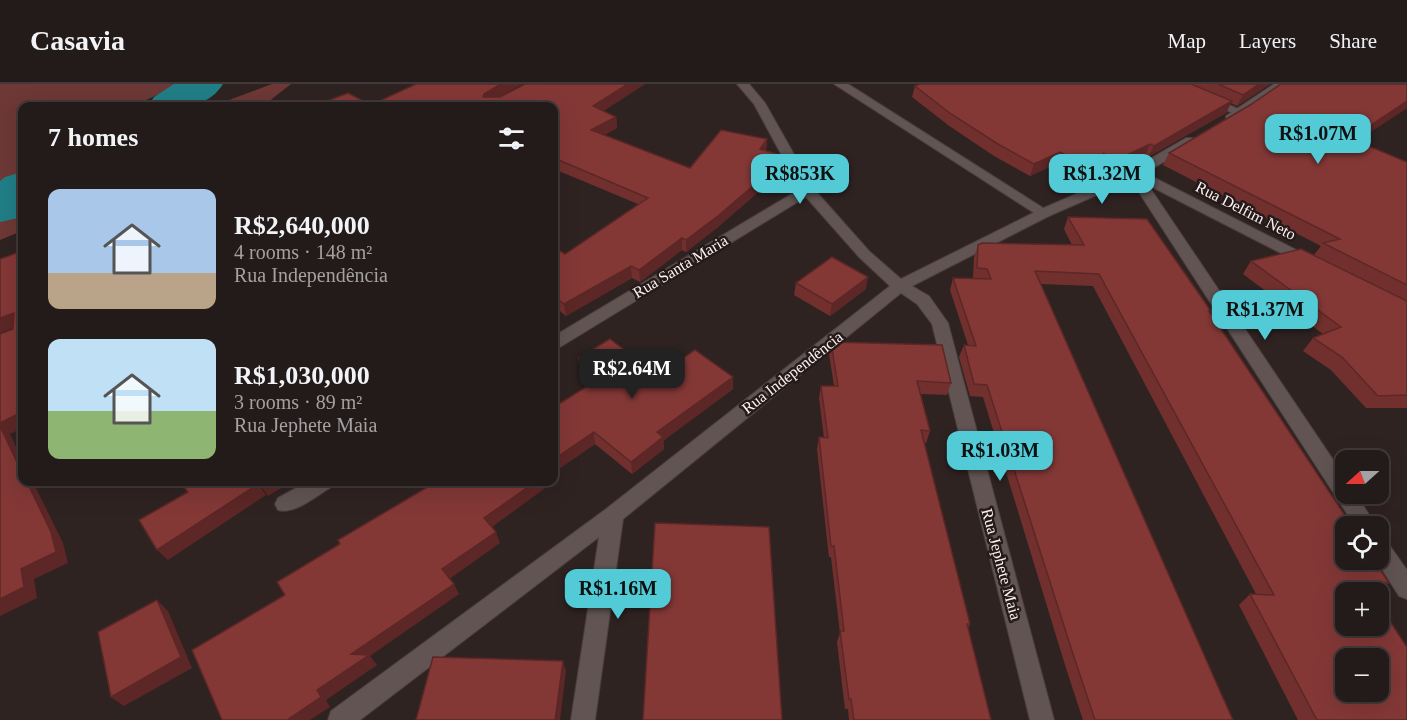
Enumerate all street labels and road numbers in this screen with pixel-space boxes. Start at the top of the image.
street label: Rua Delfim Neto [1193,178,1299,243]
street label: Rua Santa Maria [630,231,731,301]
street label: Rua Independência [739,328,847,418]
street label: Rua Jephete Maia [978,507,1025,622]

